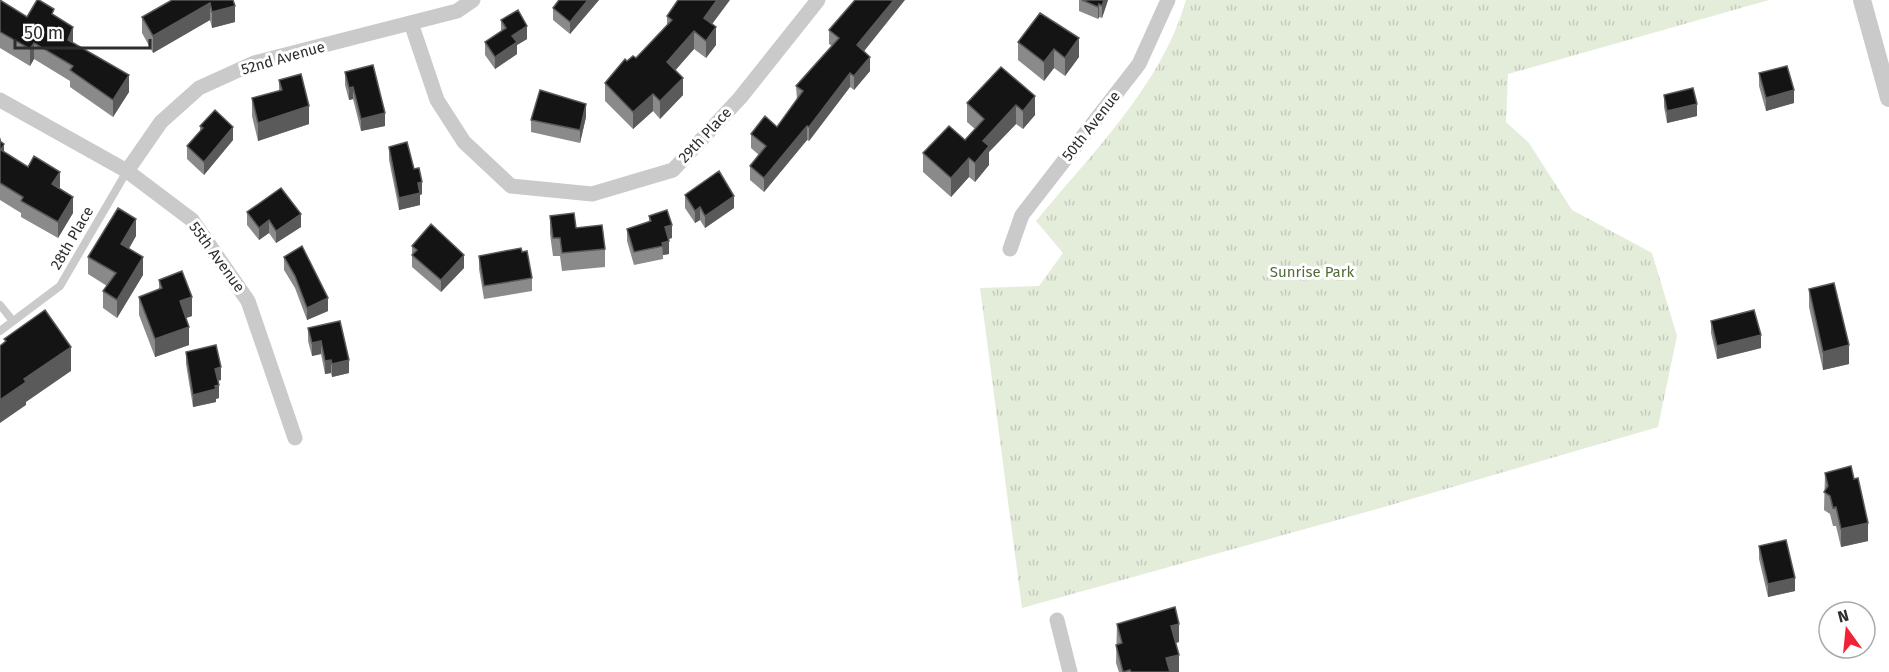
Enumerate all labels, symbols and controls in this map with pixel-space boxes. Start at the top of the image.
scale bar [15,12,150,50]
text: 50 m [24,22,63,44]
street label: 52nd Avenue [239,37,327,79]
street label: 50th Avenue [1058,87,1124,165]
street label: 29th Place [675,103,735,167]
street label: 28th Place [47,203,97,273]
street label: 55th Avenue [185,218,249,296]
park label: Sunrise Park [1270,263,1355,281]
north arrow [1817,600,1877,660]
text: N [1836,605,1851,627]

